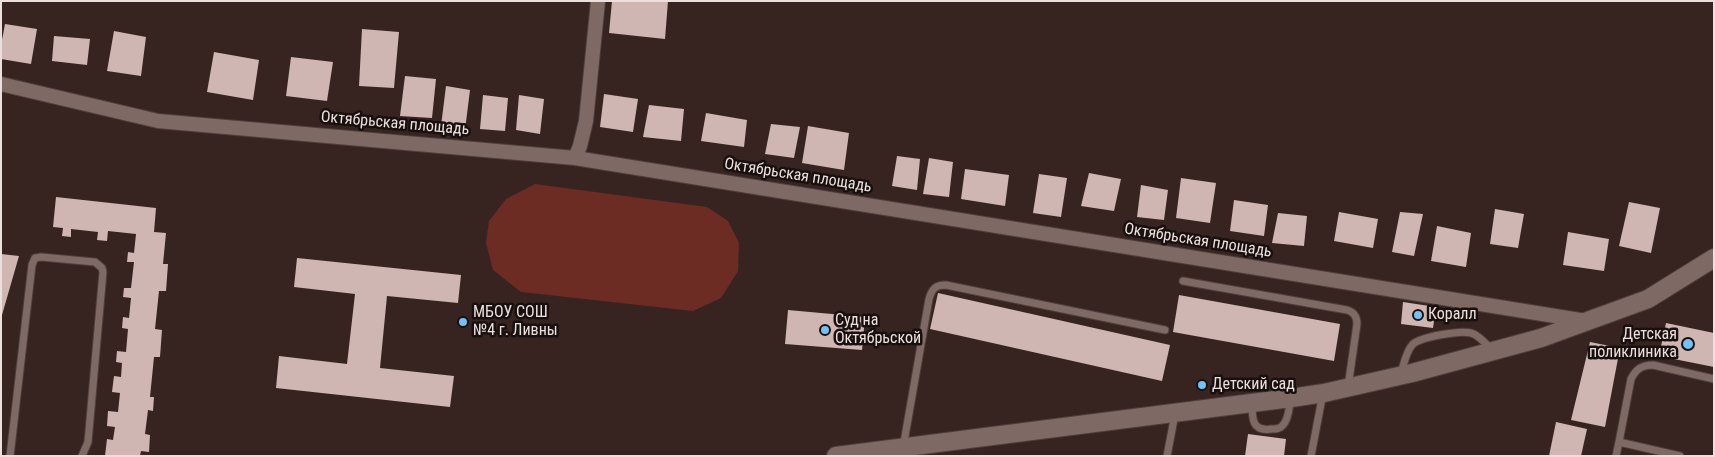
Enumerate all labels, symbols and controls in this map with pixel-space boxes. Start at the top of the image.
street label: Октябрьская площадь [320,108,470,140]
street label: Октябрьская площадь [723,155,873,197]
street label: Октябрьская площадь [1123,220,1273,262]
place label: МБОУ СОШ №4 г. Ливны [473,303,558,341]
place label: Коралл [1428,305,1477,325]
marker: Коралл [1412,309,1424,321]
place label: Суд на Октябрьской [835,311,921,349]
marker: МБОУ СОШ №4 г. Ливны [457,316,469,328]
marker: Суд на Октябрьской [819,324,831,336]
place label: Детская поликлиника [1589,325,1677,363]
marker: Детская поликлиника [1681,337,1695,351]
place label: Детский сад [1212,375,1295,395]
marker: Детский сад [1196,379,1208,391]

